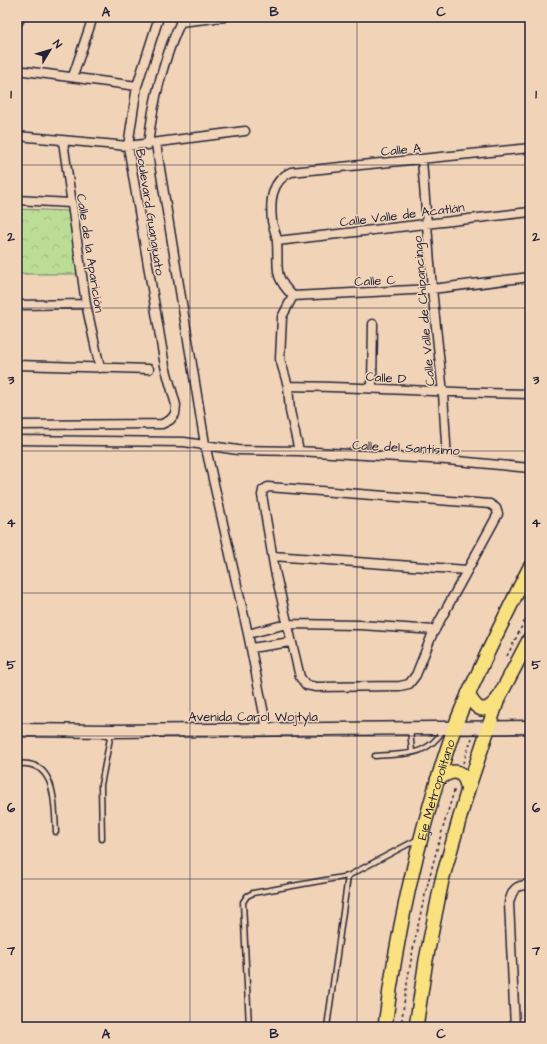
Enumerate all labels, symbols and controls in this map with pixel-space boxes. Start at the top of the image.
text: A [102,3,111,21]
text: B [269,3,279,21]
text: C [436,3,446,21]
north arrow [30,30,70,70]
text: N [49,37,66,52]
text: 1 [10,85,12,103]
text: 1 [535,85,537,103]
street label: Calle A [380,139,423,161]
street label: Boulevard Guanajuato [131,148,169,277]
street label: Calle de la Aparición [72,192,108,314]
street label: Calle Valle de Acatlán [339,198,466,232]
text: 2 [6,228,15,246]
text: 2 [531,228,540,246]
street label: Calle Valle de Chipancingo [408,234,441,387]
street label: Calle C [354,271,396,291]
street label: Calle D [365,368,407,388]
text: 3 [7,371,15,389]
text: 3 [532,371,540,389]
street label: Calle del Santísimo [352,436,461,460]
text: 4 [7,514,16,532]
text: 4 [532,514,541,532]
text: 5 [6,656,16,674]
text: 5 [531,656,541,674]
street label: Avenida Carol Wojtyla [188,708,318,727]
street label: Eje Metropolitano [413,737,460,842]
text: 6 [7,799,16,817]
text: 6 [532,799,541,817]
text: 7 [6,942,16,960]
text: 7 [531,942,541,960]
text: A [102,1025,111,1043]
text: B [269,1025,279,1043]
text: C [436,1025,446,1043]

